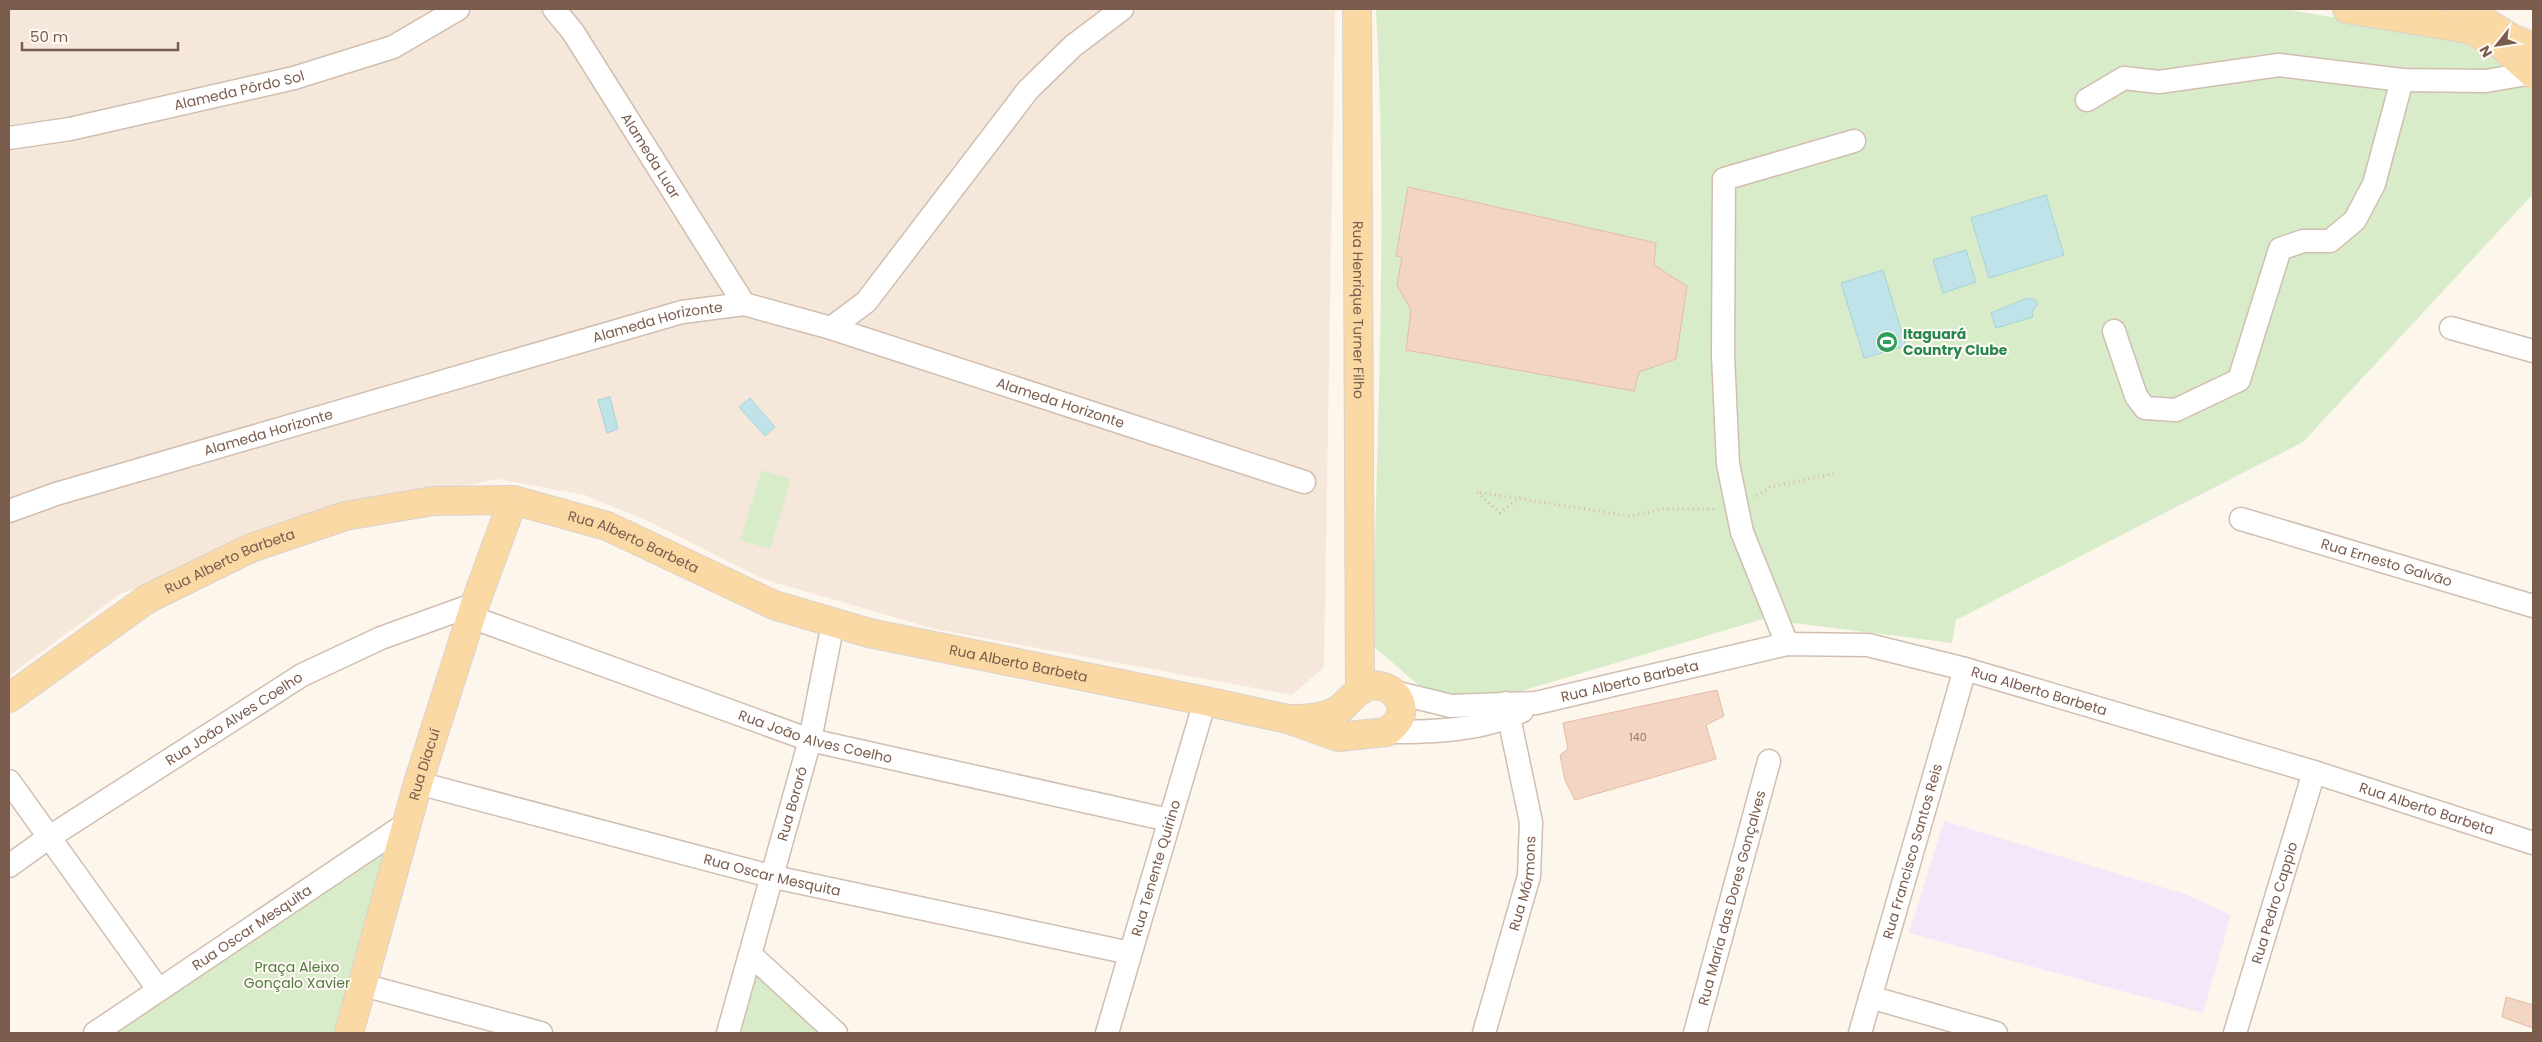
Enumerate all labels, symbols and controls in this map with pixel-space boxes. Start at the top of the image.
scale bar [22,20,179,52]
north arrow [2472,20,2522,70]
text: 50 m [30,26,68,47]
text: N [2474,42,2497,61]
street label: Alameda Pôrdo Sol [172,65,307,115]
street label: Alameda Luar [616,109,685,203]
street label: Rua Henrique Turner Filho [1348,221,1369,399]
street label: Alameda Horizonte [590,297,724,347]
place label: Itaguará Country Clube [1903,324,2008,360]
sports icon: Itaguará Country Clube [1875,330,1899,354]
street label: Alameda Horizonte [994,373,1127,433]
street label: Alameda Horizonte [201,404,335,461]
street label: Rua Alberto Barbeta [566,506,702,578]
street label: Rua Alberto Barbeta [161,524,298,599]
street label: Rua Ernesto Galvão [2319,533,2455,591]
street label: Rua Alberto Barbeta [947,639,1089,687]
street label: Rua Alberto Barbeta [1559,655,1701,707]
street label: Rua Alberto Barbeta [1969,661,2110,720]
street label: Rua João Alves Coelho [161,667,307,770]
street label: Rua João Alves Coelho [736,705,894,768]
street label: Rua Diacuí [404,725,445,803]
house number: 140 [1629,729,1647,745]
street label: Rua Francisco Santos Reis [1878,761,1947,941]
street label: Rua Bororó [772,764,812,843]
street label: Rua Alberto Barbeta [2357,777,2497,840]
street label: Rua Maria das Dores Gonçalves [1693,788,1771,1008]
street label: Rua Tenente Quirino [1126,797,1185,939]
street label: Rua Mórmons [1504,836,1540,933]
street label: Rua Pedro Cappio [2246,839,2302,966]
street label: Rua Oscar Mesquita [701,849,843,901]
street label: Rua Oscar Mesquita [188,880,316,975]
park label: Praça Aleixo Gonçalo Xavier [244,957,350,993]

